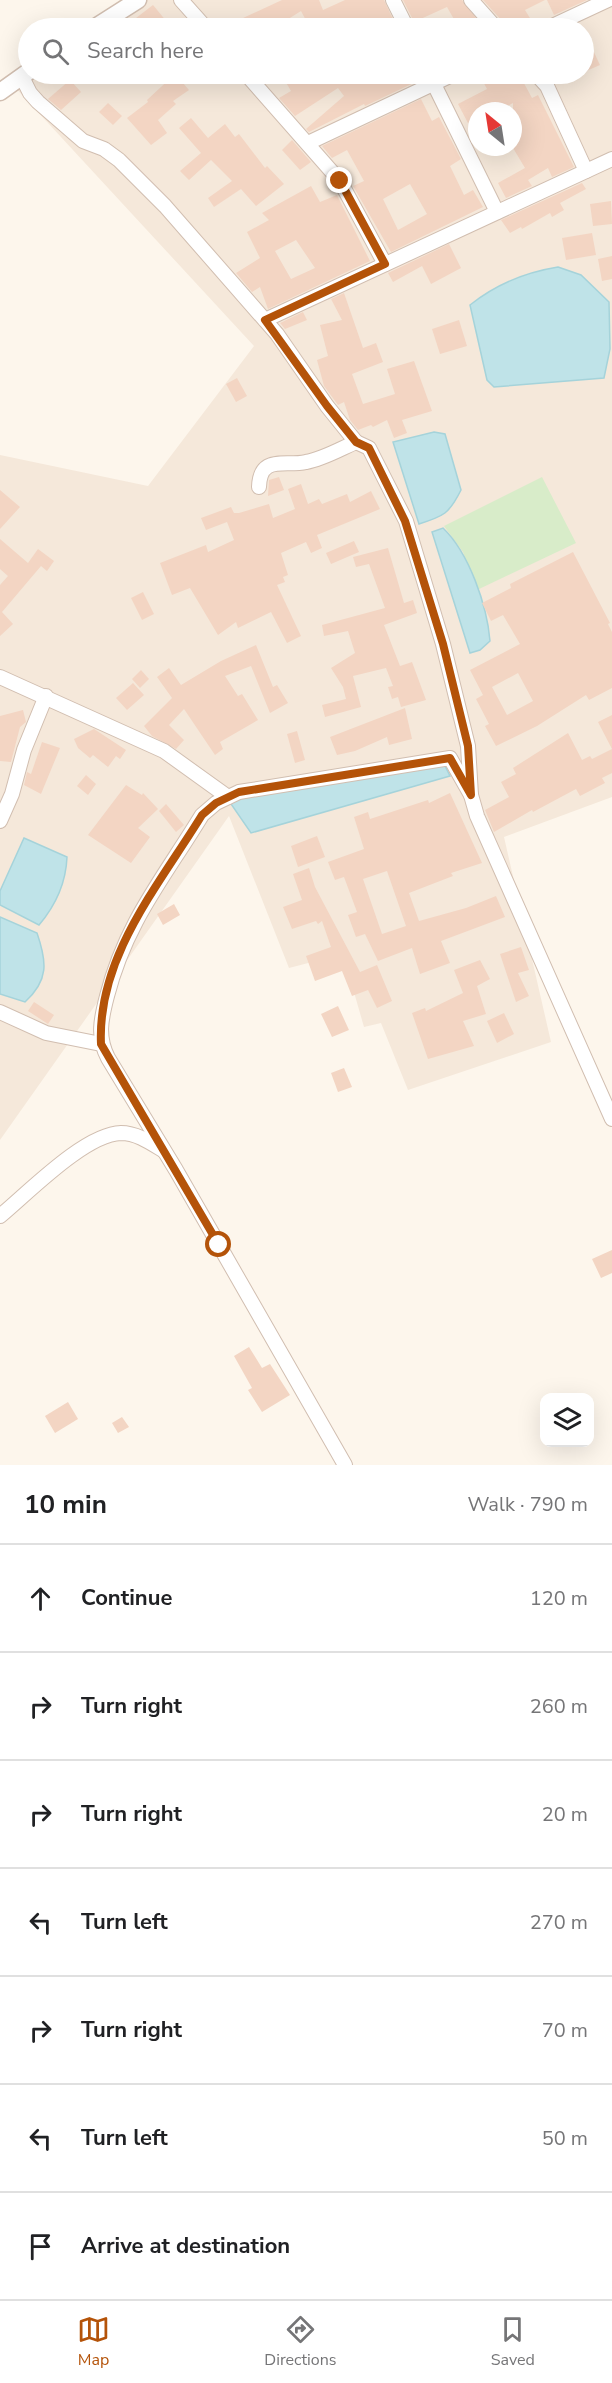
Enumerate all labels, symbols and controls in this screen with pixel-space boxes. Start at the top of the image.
search box [18,18,594,84]
icon: search [39,35,72,68]
text: Search here [87,36,204,66]
north arrow [468,102,522,156]
route end [326,167,352,193]
route start [205,1231,231,1257]
map controls [540,1393,594,1447]
button: layers [540,1393,594,1447]
text: 10 min [24,1487,107,1522]
text: Walk · 790 m [468,1491,588,1518]
icon: ahead [24,1582,57,1615]
text: Continue [81,1583,172,1613]
text: 120 m [530,1585,588,1612]
icon: right [24,1690,57,1723]
text: Turn right [81,1691,182,1721]
text: 260 m [530,1693,588,1720]
icon: right [24,1798,57,1831]
text: Turn right [81,1799,182,1829]
text: 20 m [542,1801,588,1828]
icon: left [24,1906,57,1939]
text: Turn left [81,1907,168,1937]
text: 270 m [530,1909,588,1936]
icon: right [24,2014,57,2047]
text: Turn right [81,2015,182,2045]
text: 70 m [542,2017,588,2044]
icon: left [24,2122,57,2155]
text: Turn left [81,2123,168,2153]
text: 50 m [542,2125,588,2152]
icon: arrive [24,2230,57,2263]
text: Arrive at destination [81,2231,290,2261]
tab: Map [77,2313,110,2371]
tab: Directions [264,2313,336,2371]
tab: Saved [491,2313,535,2371]

